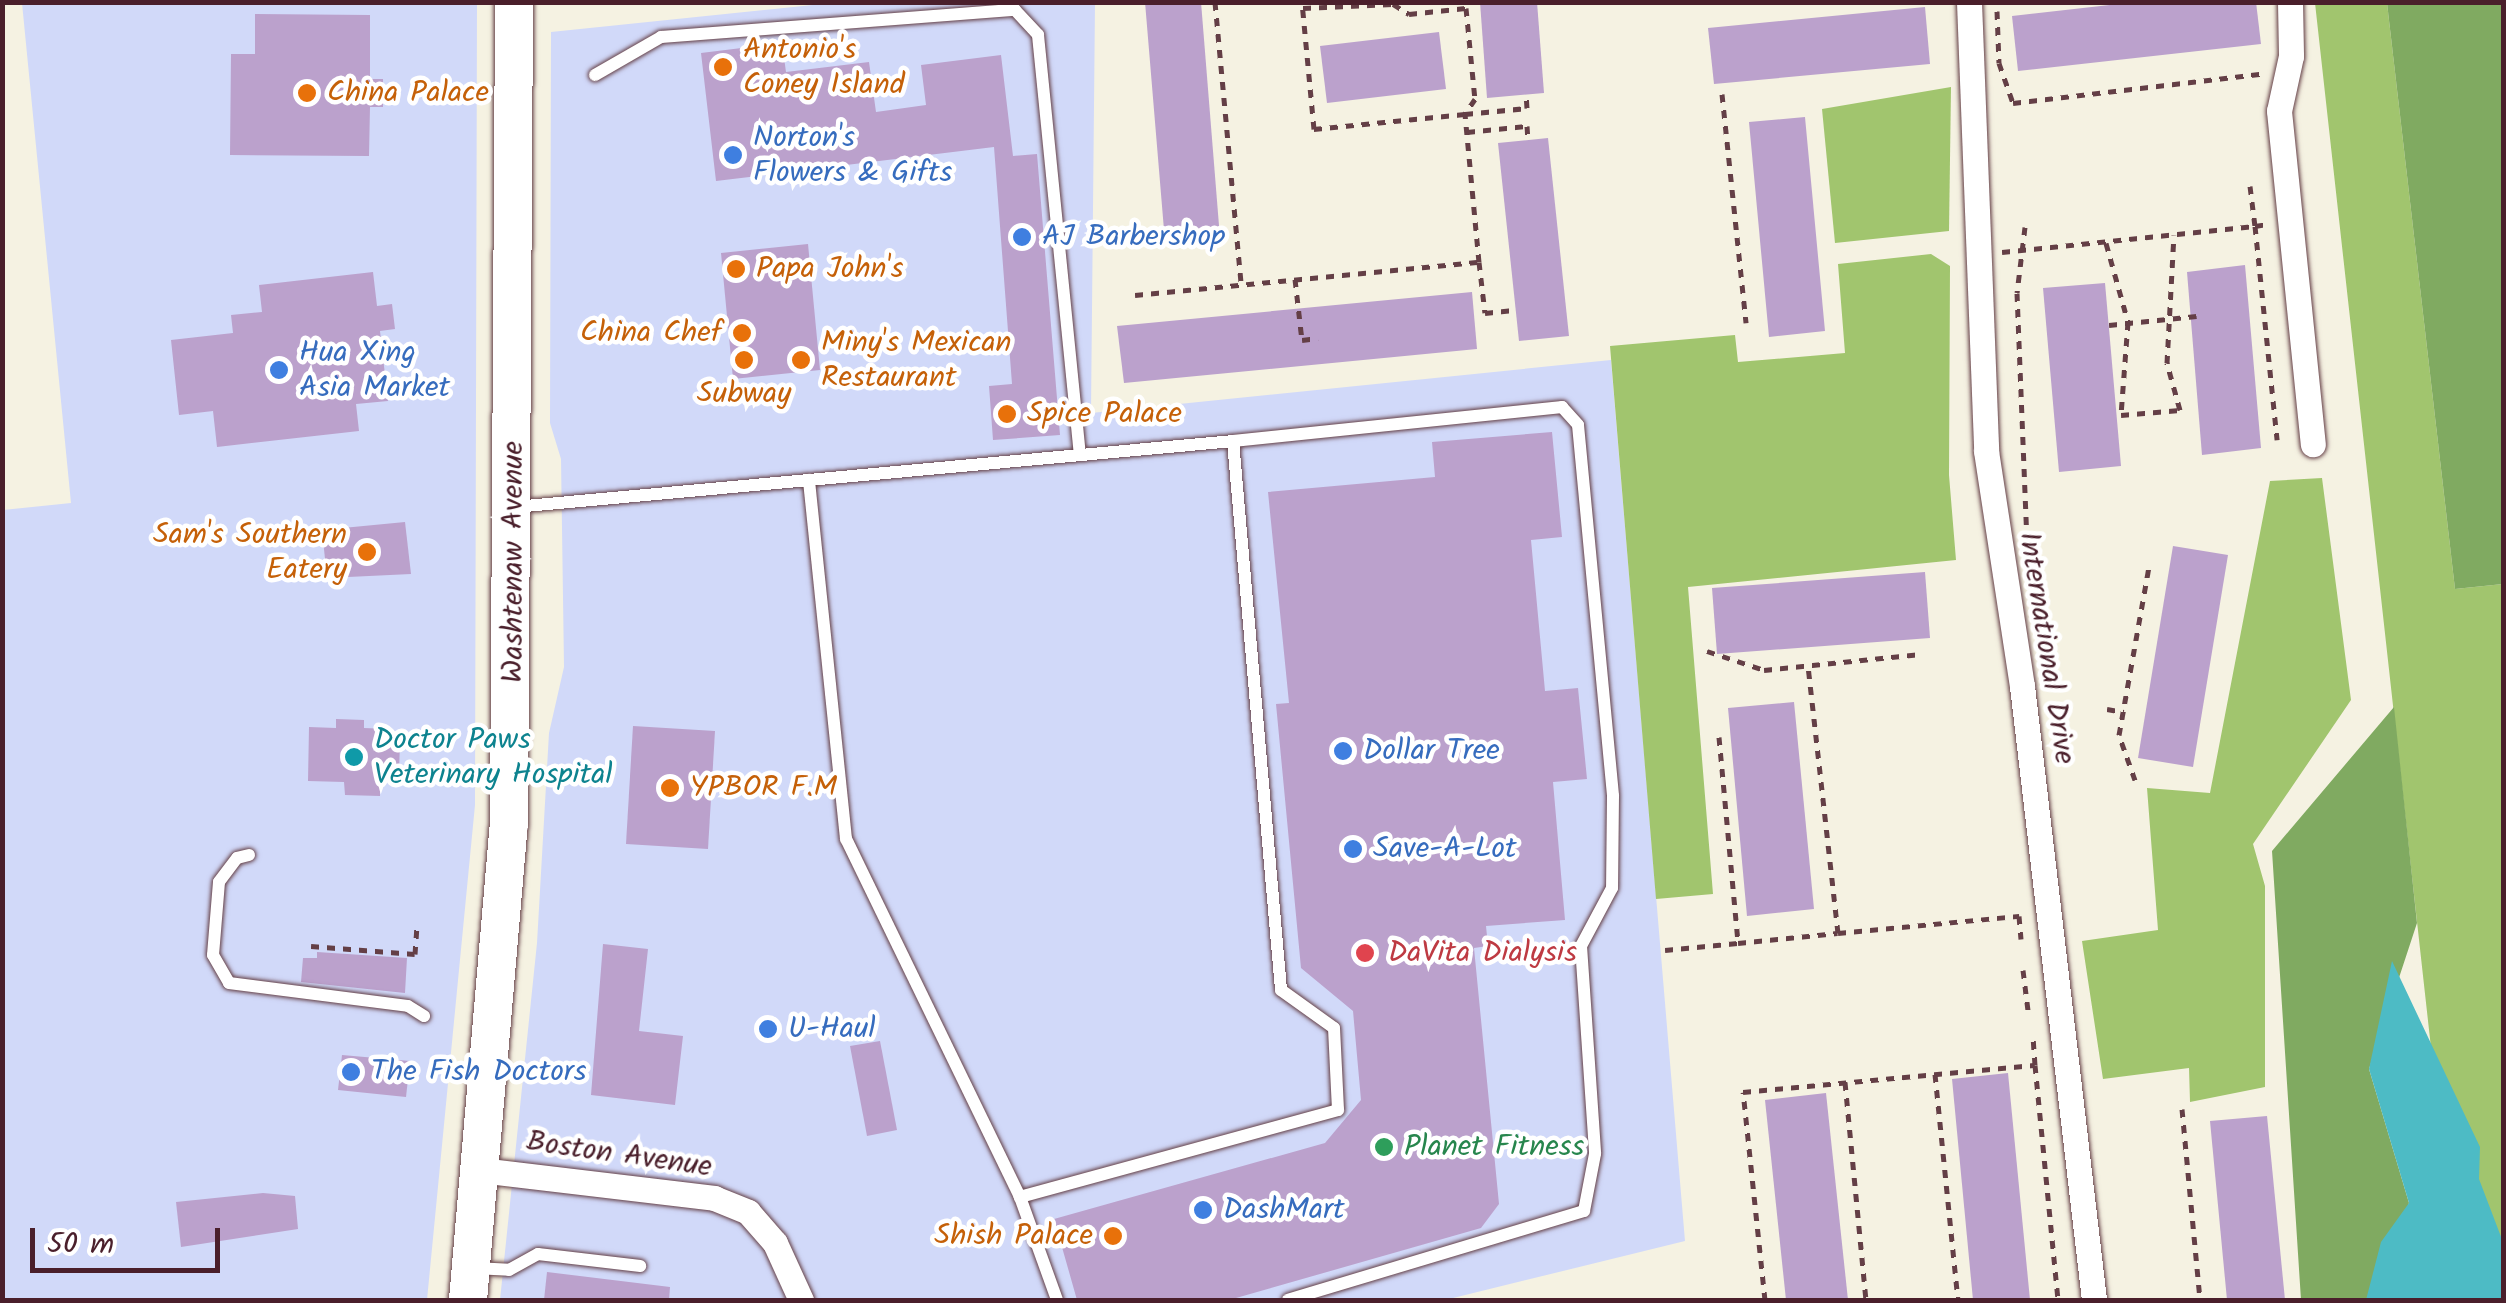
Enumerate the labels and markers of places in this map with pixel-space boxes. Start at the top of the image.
place label: Antonio's Coney Island [743,32,905,102]
marker: Antonio's Coney Island [712,56,734,78]
place label: China Palace [327,75,489,111]
marker: China Palace [296,82,318,104]
place label: Norton's Flowers & Gifts [753,120,952,190]
marker: Norton's Flowers & Gifts [722,144,744,166]
place label: AJ Barbershop [1042,219,1225,255]
marker: AJ Barbershop [1011,226,1033,248]
place label: Papa John's [756,251,904,287]
marker: Papa John's [725,258,747,280]
place label: China Chef [580,315,722,351]
marker: China Chef [731,322,753,344]
place label: Miny's Mexican Restaurant [821,325,1012,396]
place label: Hua Xing Asia Market [299,335,450,406]
marker: Subway [733,349,755,371]
marker: Miny's Mexican Restaurant [790,349,812,371]
marker: Hua Xing Asia Market [268,359,290,381]
place label: Subway [697,376,791,412]
place label: Spice Palace [1027,396,1182,432]
marker: Spice Palace [996,403,1018,425]
place label: Sam's Southern Eatery [153,517,347,588]
marker: Sam's Southern Eatery [356,541,378,563]
place label: Doctor Paws Veterinary Hospital [374,722,613,792]
place label: Dollar Tree [1363,733,1500,769]
marker: Dollar Tree [1332,740,1354,762]
marker: Doctor Paws Veterinary Hospital [343,746,365,768]
place label: YPBOR F.M [690,770,837,806]
marker: YPBOR F.M [659,777,681,799]
place label: Save-A-Lot [1373,831,1517,867]
marker: Save-A-Lot [1342,838,1364,860]
place label: DaVita Dialysis [1388,935,1577,971]
marker: DaVita Dialysis [1352,940,1378,966]
place label: U-Haul [788,1011,876,1047]
marker: U-Haul [757,1018,779,1040]
place label: The Fish Doctors [371,1054,587,1090]
marker: The Fish Doctors [340,1061,362,1083]
place label: Planet Fitness [1404,1129,1584,1165]
marker: Planet Fitness [1373,1136,1395,1158]
place label: DashMart [1223,1192,1345,1228]
marker: DashMart [1192,1199,1214,1221]
place label: Shish Palace [934,1218,1093,1254]
marker: Shish Palace [1102,1225,1124,1247]

